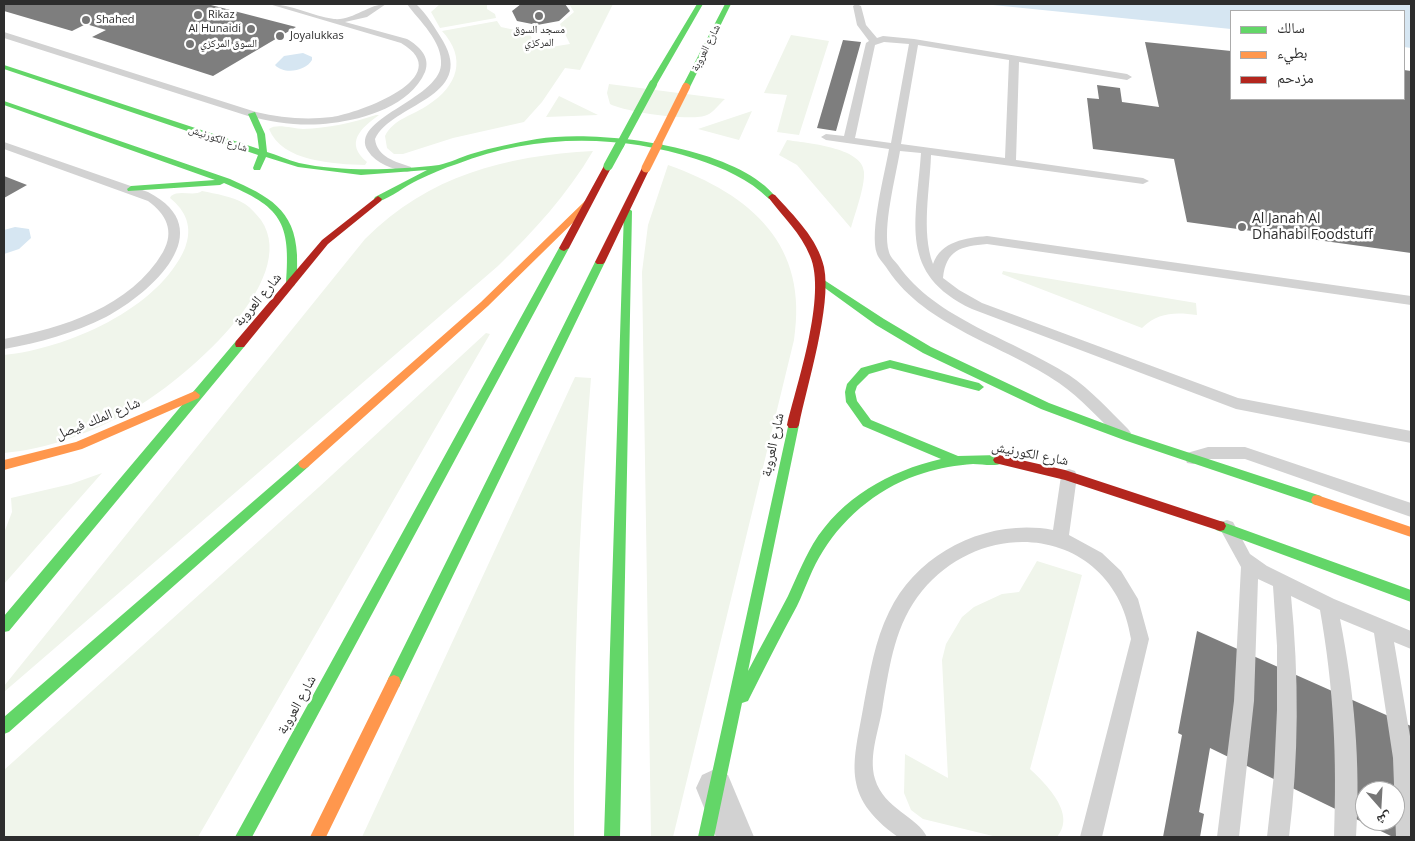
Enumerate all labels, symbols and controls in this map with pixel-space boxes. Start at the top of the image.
place label: Rikaz [208,8,235,22]
marker: Rikaz [192,9,204,21]
marker: مسجد السوق المركزي [533,10,545,22]
legend [1230,10,1405,100]
place label: Shahed [96,13,135,27]
marker: Shahed [80,14,92,26]
text: سالك [1277,17,1305,37]
place label: Al Hunaidi [188,22,241,36]
street label: شارع العروبة [689,22,723,74]
marker: Al Hunaidi [245,23,257,35]
place label: مسجد السوق المركزي [513,23,565,49]
place label: Joyalukkas [290,29,344,43]
marker: Joyalukkas [274,30,286,42]
place label: السوق المركزي [200,37,257,51]
marker: السوق المركزي [184,38,196,50]
text: بطيء [1277,42,1307,62]
text: مزدحم [1277,67,1314,87]
street label: شارع الكورنيش [187,123,249,155]
place label: Al Janah Al Dhahabi Foodstuff [1252,211,1373,243]
marker: Al Janah Al Dhahabi Foodstuff [1236,221,1248,233]
street label: شارع العروبة [231,270,285,330]
street label: شارع الملك فيصل [53,394,143,444]
street label: شارع العروبة [758,412,788,478]
street label: شارع الكورنيش [990,438,1070,470]
street label: شارع العروبة [274,673,320,737]
north arrow [1355,781,1405,831]
text: ش [1375,808,1395,831]

